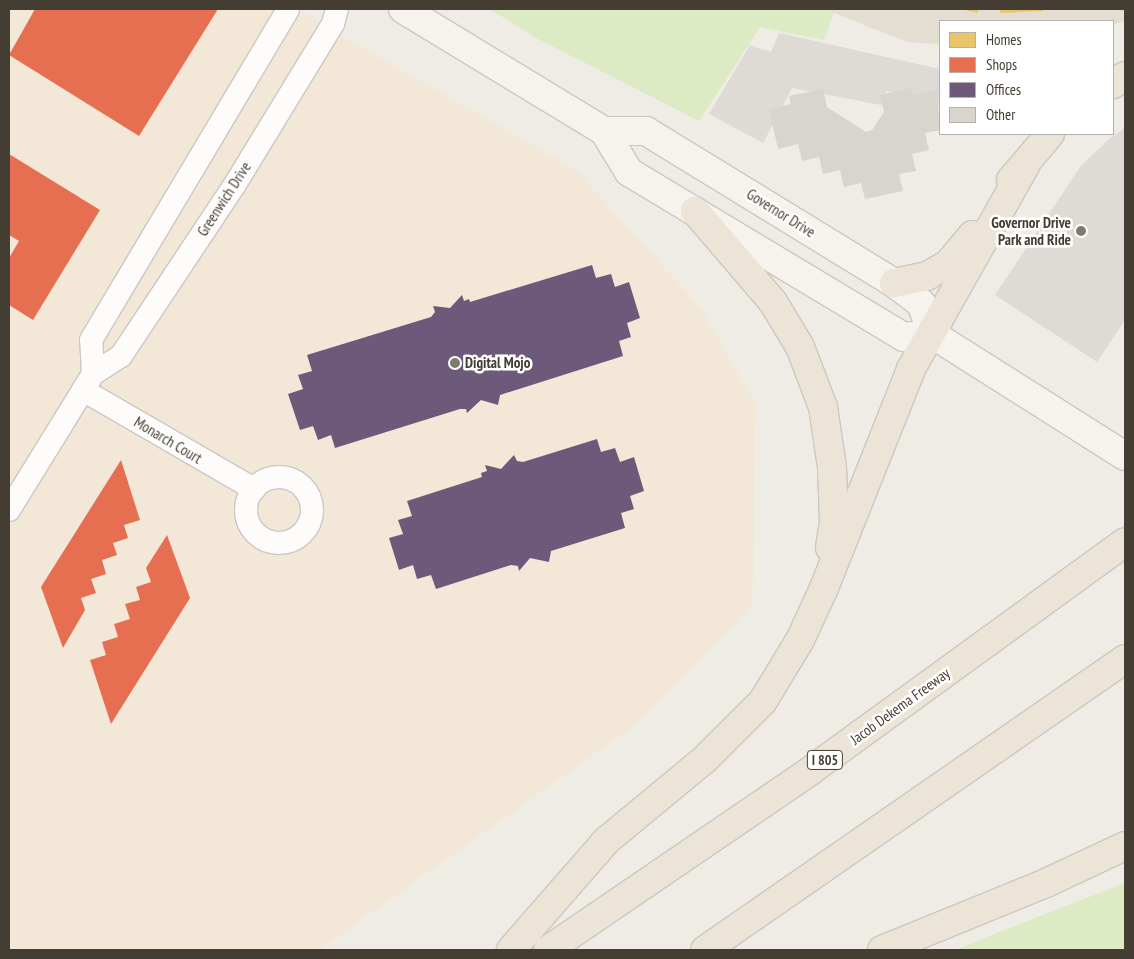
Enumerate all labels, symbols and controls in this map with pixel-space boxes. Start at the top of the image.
legend [939,20,1114,135]
text: Homes [986,30,1022,49]
text: Shops [986,55,1017,74]
text: Offices [986,80,1021,99]
text: Other [986,105,1015,124]
street label: Greenwich Drive [193,159,255,239]
street label: Governor Drive [743,185,819,241]
place label: Governor Drive Park and Ride [991,213,1071,248]
marker: Governor Drive Park and Ride [1075,225,1087,237]
place label: Digital Mojo [465,354,530,372]
marker: Digital Mojo [449,357,461,369]
street label: Monarch Court [131,413,205,467]
street label: Jacob Dekema Freeway [847,664,953,748]
road number: I 805 [806,748,844,772]

